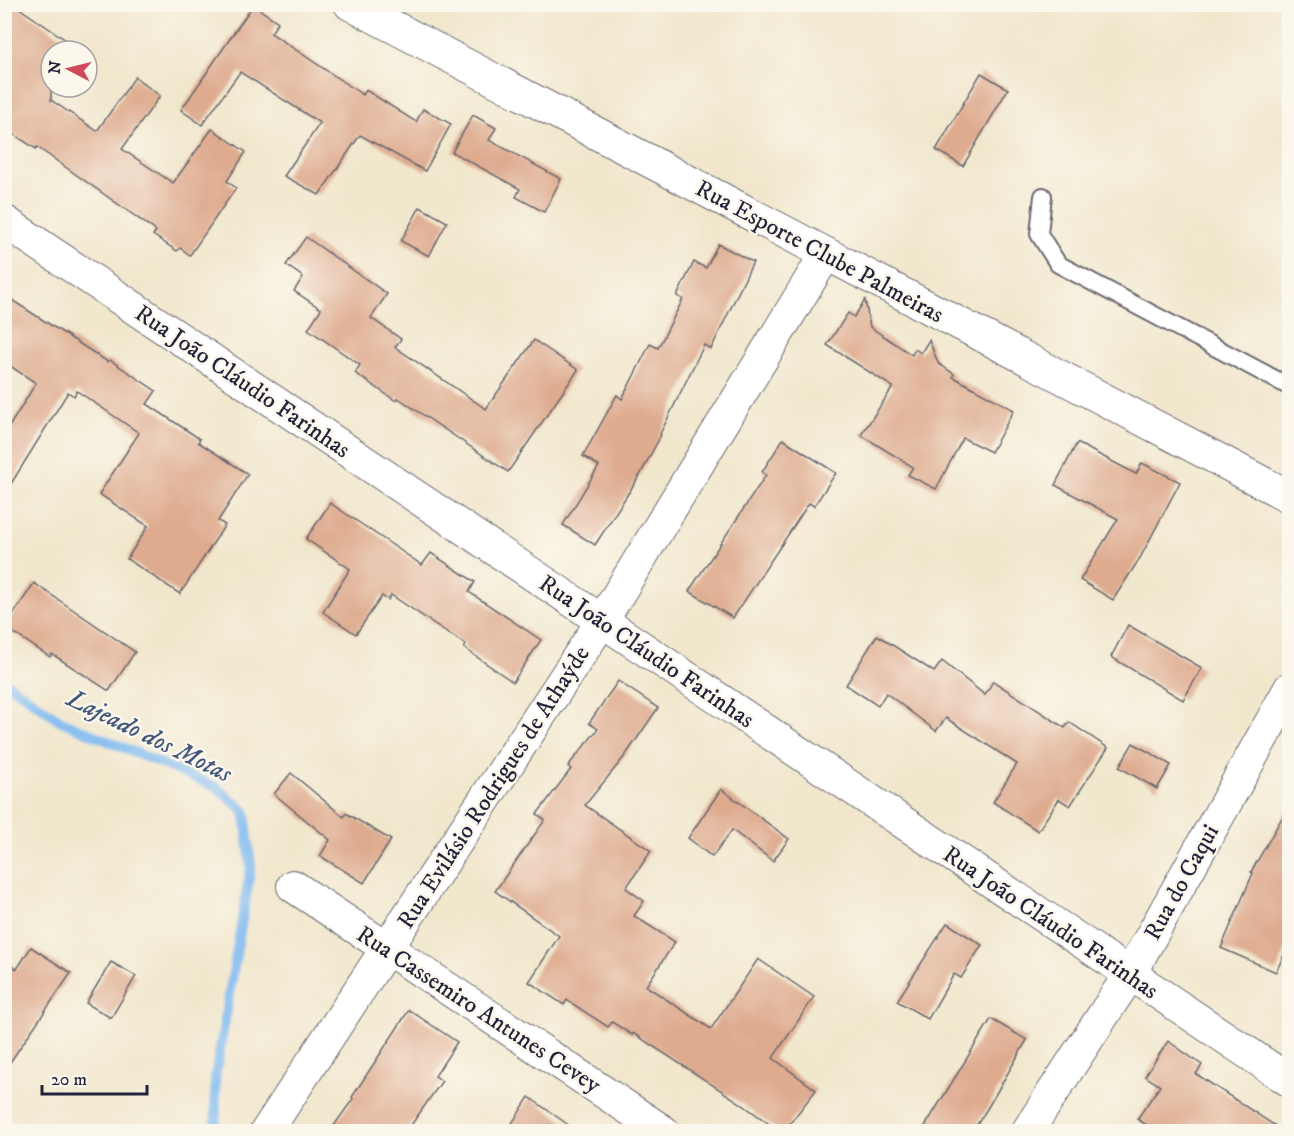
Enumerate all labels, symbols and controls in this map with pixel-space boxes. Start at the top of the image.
north arrow [39,39,99,99]
text: N [44,60,66,75]
street label: Rua Esporte Clube Palmeiras [690,174,949,330]
street label: Rua João Cláudio Farinhas [129,299,356,465]
street label: Rua João Cláudio Farinhas [533,569,760,735]
street label: Rua Evilásio Rodrigues de Athaýde [391,640,597,935]
water label: Lajeado dos Motas [60,681,238,791]
street label: Rua do Caqui [1138,819,1226,946]
street label: Rua João Cláudio Farinhas [937,840,1164,1006]
street label: Rua Cassemiro Antunes Cevey [351,920,607,1100]
scale bar [42,1058,147,1096]
text: 20 m [51,1069,87,1091]

